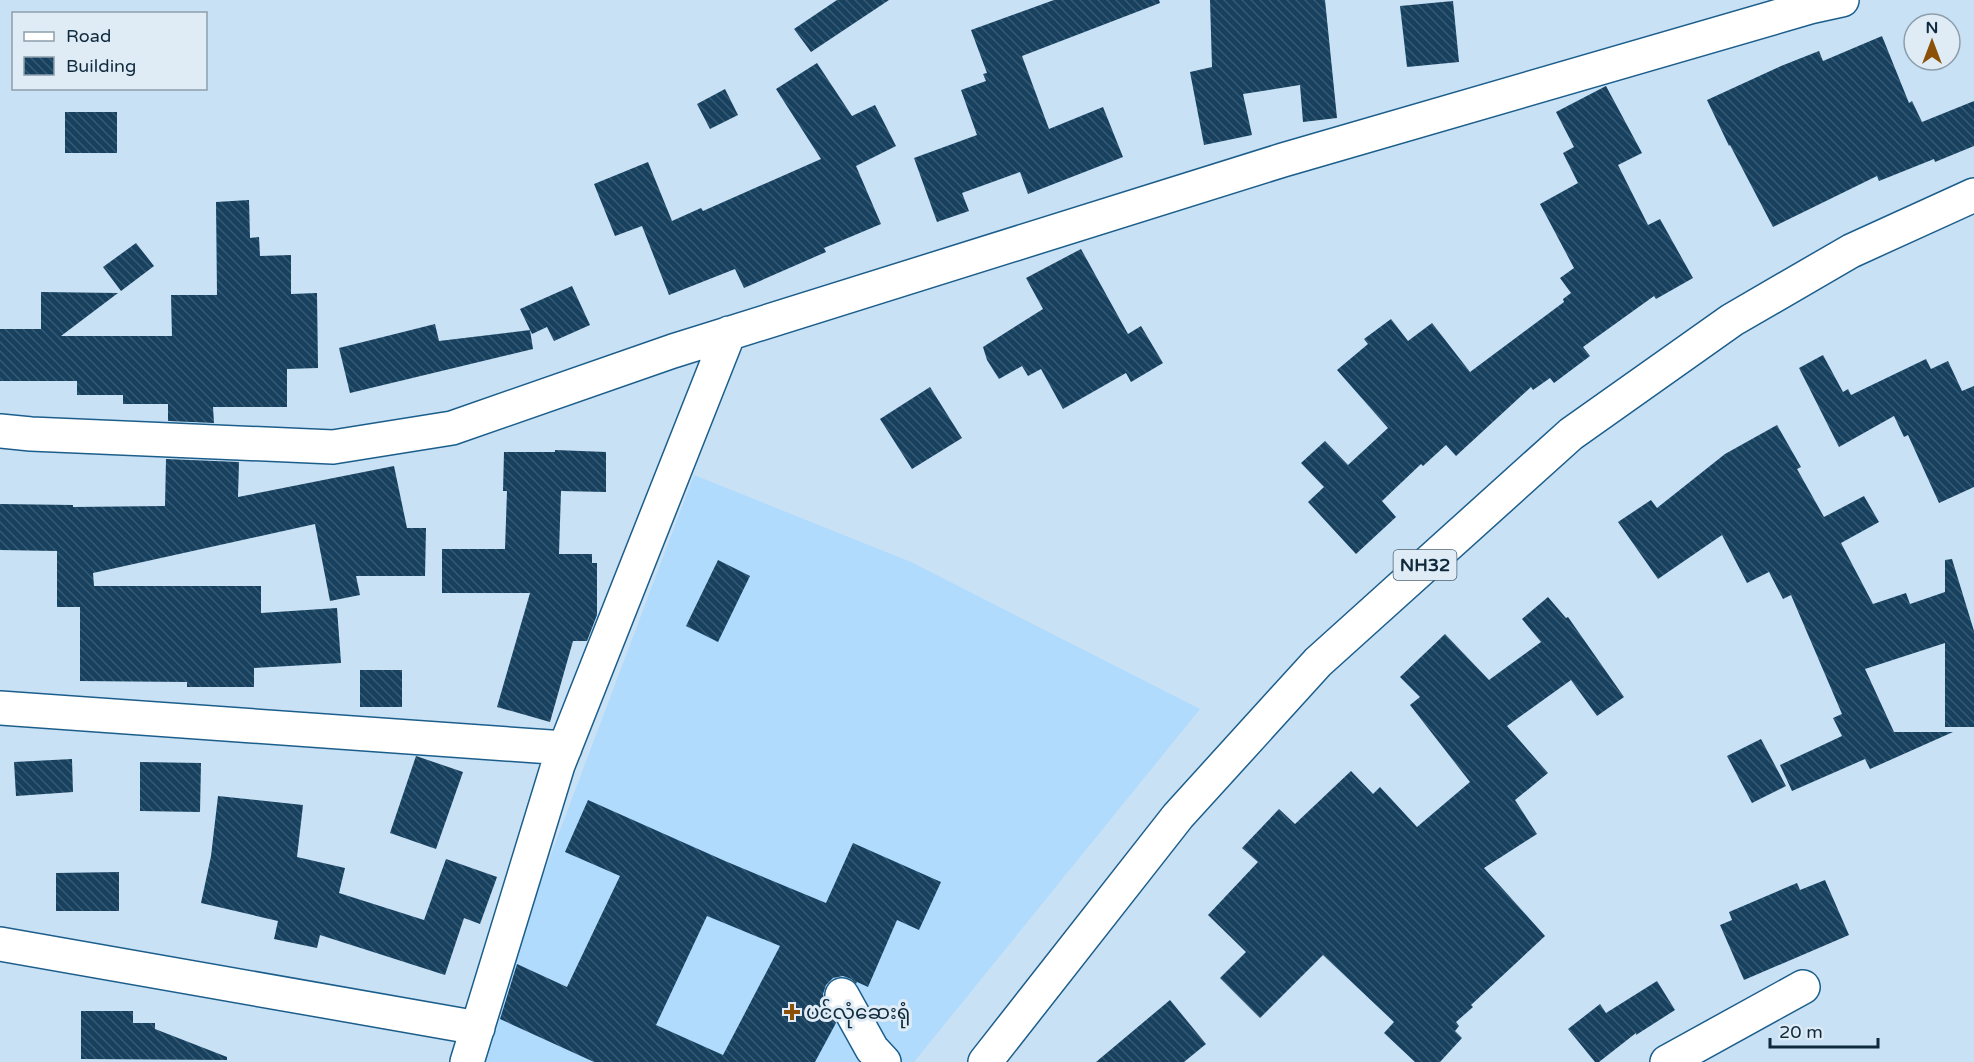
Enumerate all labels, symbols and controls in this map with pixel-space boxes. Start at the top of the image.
legend [12,12,207,90]
north arrow [1902,12,1962,72]
text: N [1926,18,1938,38]
text: Road [66,25,111,47]
text: Building [66,55,136,77]
road number: NH32 [1394,550,1456,580]
place label: ပင်လုံဆေးရုံ [806,998,910,1029]
marker: ပင်လုံဆေးရုံ [783,1003,801,1021]
scale bar [1770,1011,1878,1049]
text: 20 m [1779,1021,1823,1043]

